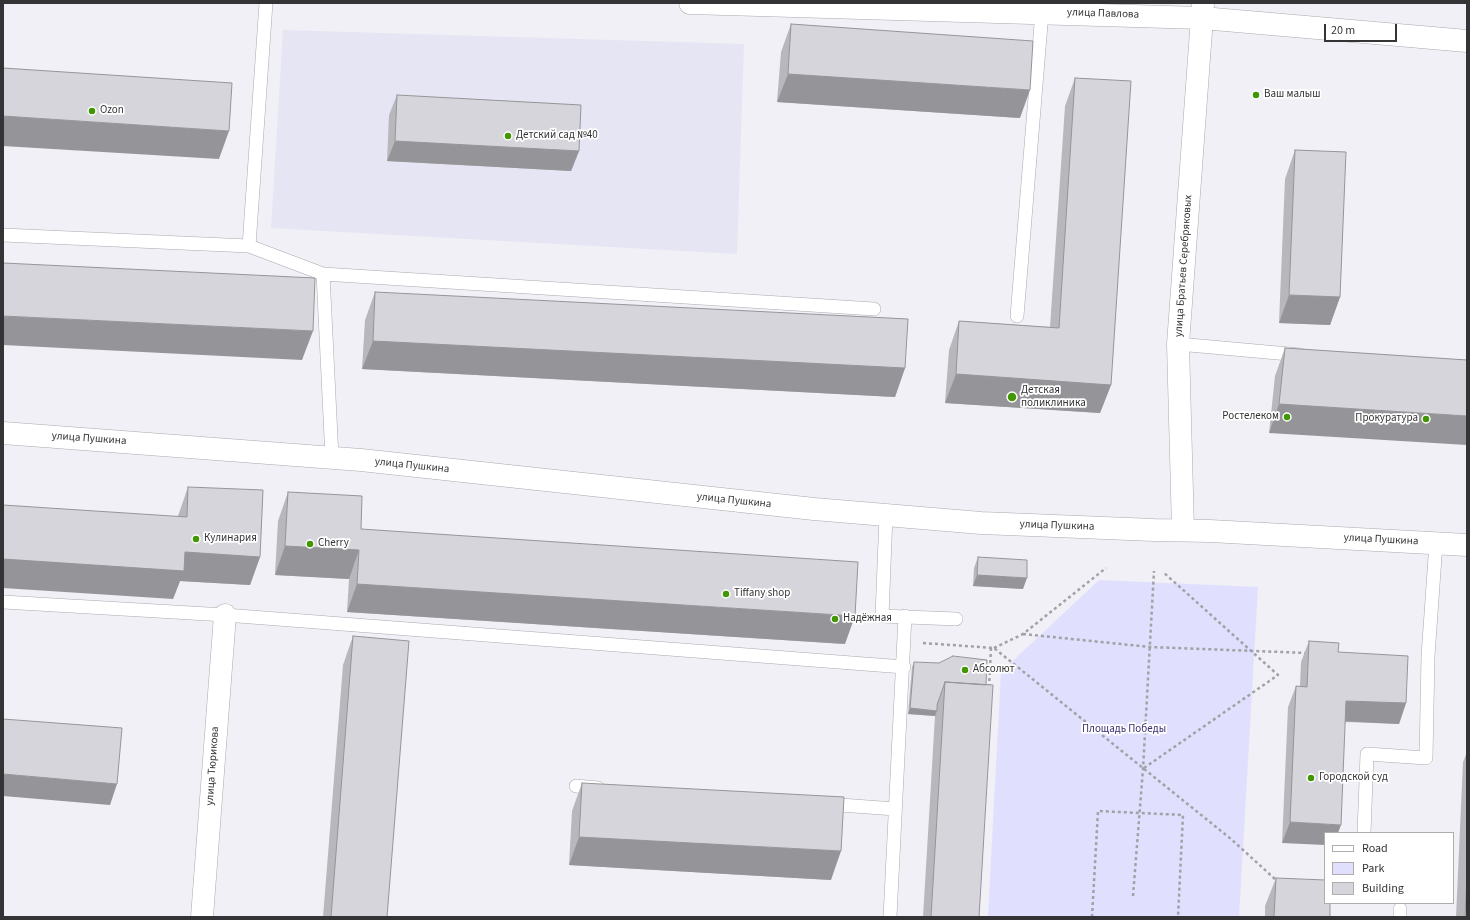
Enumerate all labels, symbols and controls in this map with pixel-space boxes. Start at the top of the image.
street label: улица Павлова [1067,6,1139,22]
scale bar [1326,16,1399,42]
text: 20 m [1331,22,1355,39]
place label: Ваш малыш [1264,88,1320,102]
marker: Ваш малыш [1251,90,1261,100]
place label: Ozon [100,104,124,118]
marker: Ozon [87,106,97,116]
place label: Детский сад №40 [516,129,598,143]
marker: Детский сад №40 [503,131,513,141]
street label: улица Братьев Серебряковых [1172,194,1196,338]
place label: Детская поликлиника [1021,384,1086,410]
marker: Детская поликлиника [1006,391,1018,403]
place label: Ростелеком [1222,410,1279,424]
marker: Ростелеком [1282,412,1292,422]
place label: Прокуратура [1355,412,1418,426]
marker: Прокуратура [1421,414,1431,424]
street label: улица Пушкина [51,430,127,448]
street label: улица Пушкина [374,456,450,476]
street label: улица Пушкина [696,491,772,511]
street label: улица Пушкина [1019,518,1095,534]
street label: улица Пушкина [1343,531,1419,549]
place label: Кулинария [204,532,257,546]
marker: Кулинария [191,534,201,544]
place label: Cherry [318,537,349,551]
marker: Cherry [305,539,315,549]
place label: Tiffany shop [734,587,790,601]
marker: Tiffany shop [721,589,731,599]
place label: Надёжная [843,612,892,626]
marker: Надёжная [830,614,840,624]
place label: Абсолют [973,663,1015,677]
marker: Абсолют [960,665,970,675]
park label: Площадь Победы [1082,723,1166,737]
street label: улица Тюрикова [204,726,222,806]
place label: Городской суд [1319,771,1388,785]
marker: Городской суд [1306,773,1316,783]
legend [1324,832,1454,904]
text: Road [1362,840,1388,857]
text: Park [1362,860,1384,877]
text: Building [1362,880,1404,897]

